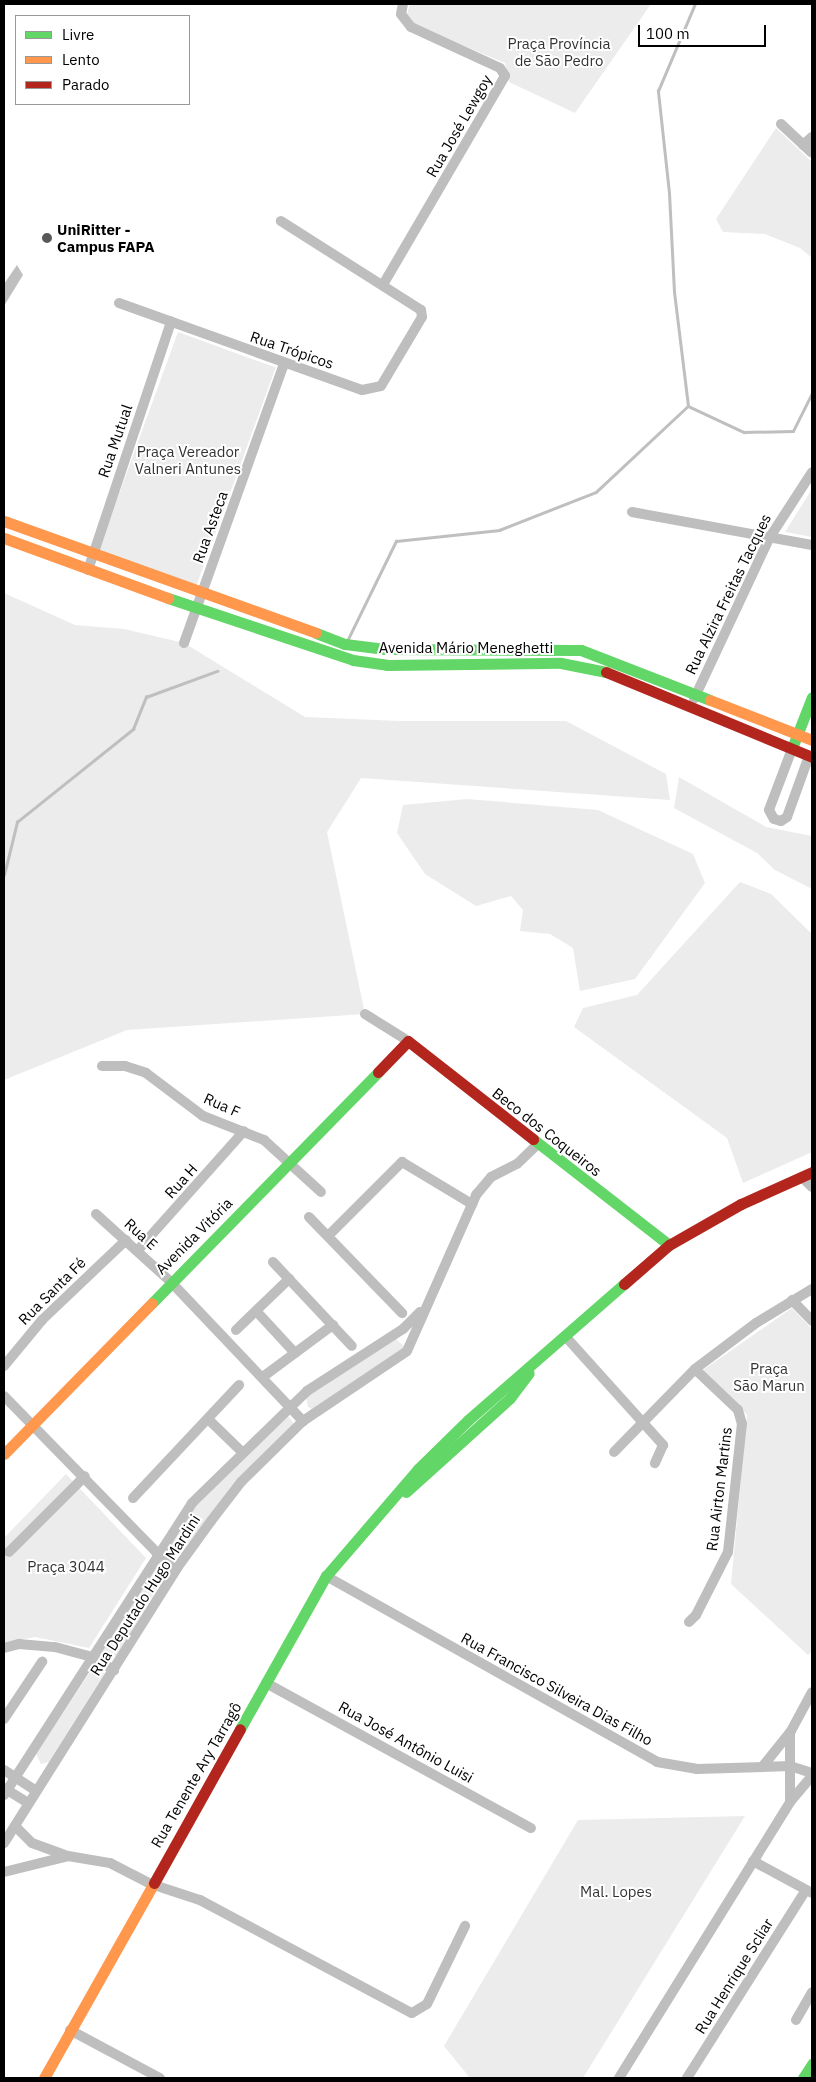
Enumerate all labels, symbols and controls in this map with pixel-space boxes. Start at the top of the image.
legend [15,15,190,105]
scale bar [641,15,768,47]
text: 100 m [646,24,690,43]
text: Livre [62,25,94,44]
park label: Praça Província de São Pedro [507,34,611,69]
text: Lento [62,50,100,69]
street label: Rua José Lewgoy [422,72,496,180]
text: Parado [62,75,110,94]
place label: UniRitter - Campus FAPA [57,220,155,255]
marker: UniRitter - Campus FAPA [41,232,53,244]
street label: Rua Trópicos [248,327,336,373]
street label: Rua Mutual [94,402,136,480]
park label: Praça Vereador Valneri Antunes [135,442,241,477]
street label: Rua Asteca [189,488,231,566]
street label: Rua Alzira Freitas Tacques [681,511,775,677]
street label: Avenida Mário Meneghetti [379,639,553,657]
street label: Beco dos Coqueiros [489,1084,605,1180]
street label: Rua F [201,1089,243,1121]
street label: Rua H [161,1160,201,1202]
street label: Avenida Vitória [152,1194,236,1278]
street label: Rua E [121,1214,161,1254]
street label: Rua Santa Fé [15,1254,89,1328]
park label: Praça São Marun [733,1359,805,1394]
street label: Rua Airton Martins [702,1426,736,1552]
street label: Rua Deputado Hugo Mardini [86,1511,204,1679]
park label: Praça 3044 [27,1558,105,1576]
street label: Rua Francisco Silveira Dias Filho [458,1629,656,1749]
street label: Rua José Antônio Luisi [335,1697,477,1787]
street label: Rua Tenente Ary Tarragô [147,1699,245,1851]
park label: Mal. Lopes [580,1883,652,1901]
street label: Rua Henrique Scliar [691,1915,777,2037]

